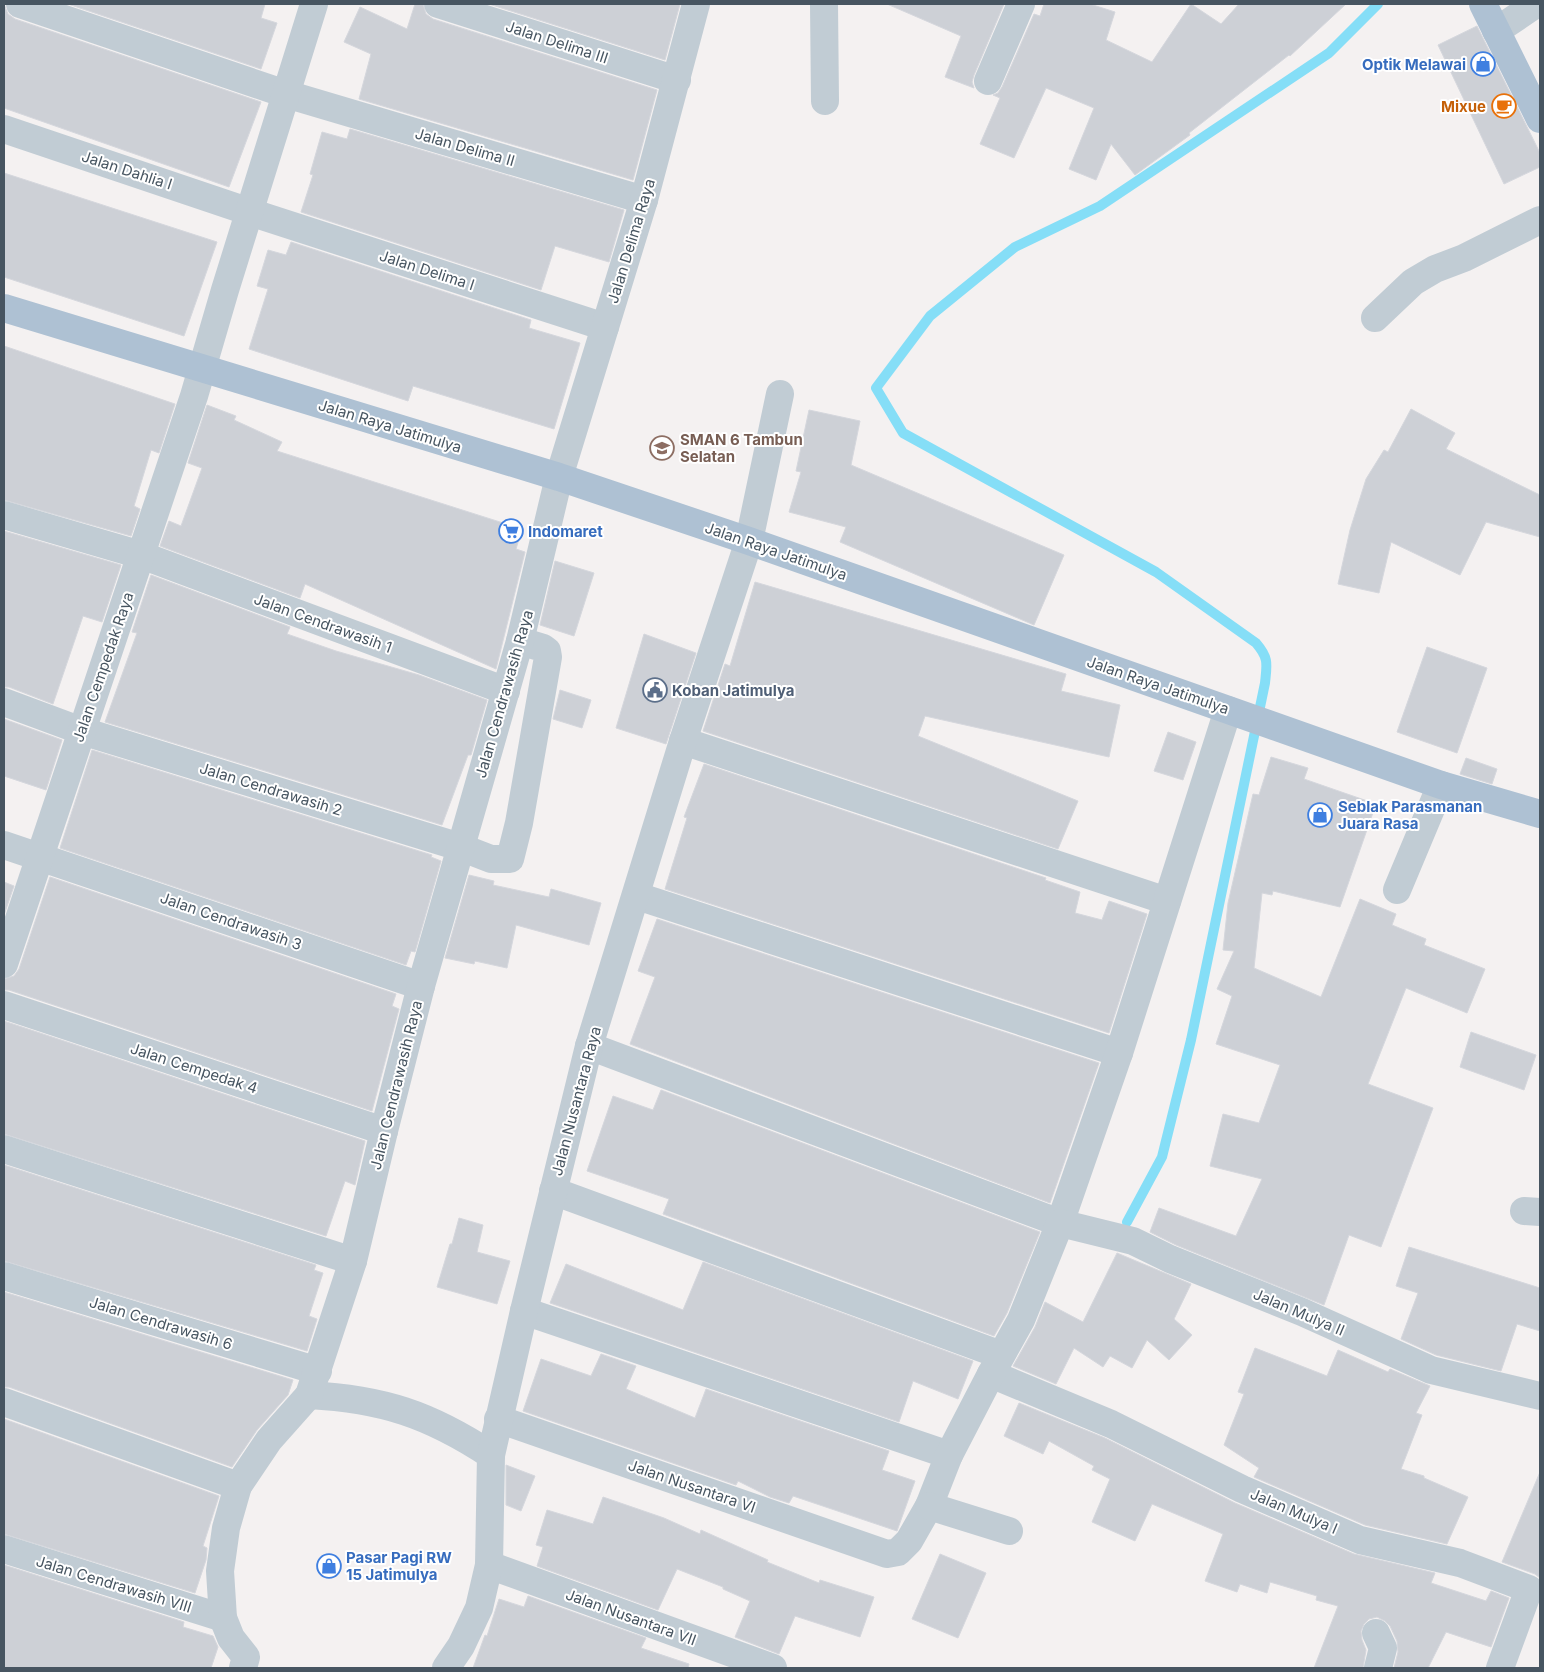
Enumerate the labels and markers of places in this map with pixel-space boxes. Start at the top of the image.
shop icon: Optik Melawai [1470,51,1496,77]
place label: Optik Melawai [1362,55,1466,74]
cafe icon: Mixue [1491,93,1517,119]
place label: Mixue [1441,97,1486,116]
place label: SMAN 6 Tambun Selatan [680,430,803,466]
school or university icon: SMAN 6 Tambun Selatan [649,435,675,461]
supermarket icon: Indomaret [498,518,524,544]
place label: Indomaret [528,522,603,541]
public building icon: Koban Jatimulya [642,677,668,703]
place label: Koban Jatimulya [672,681,794,700]
place label: Seblak Parasmanan Juara Rasa [1338,797,1482,833]
shop icon: Seblak Parasmanan Juara Rasa [1307,802,1333,828]
place label: Pasar Pagi RW 15 Jatimulya [346,1548,452,1584]
shop icon: Pasar Pagi RW 15 Jatimulya [316,1553,342,1579]

